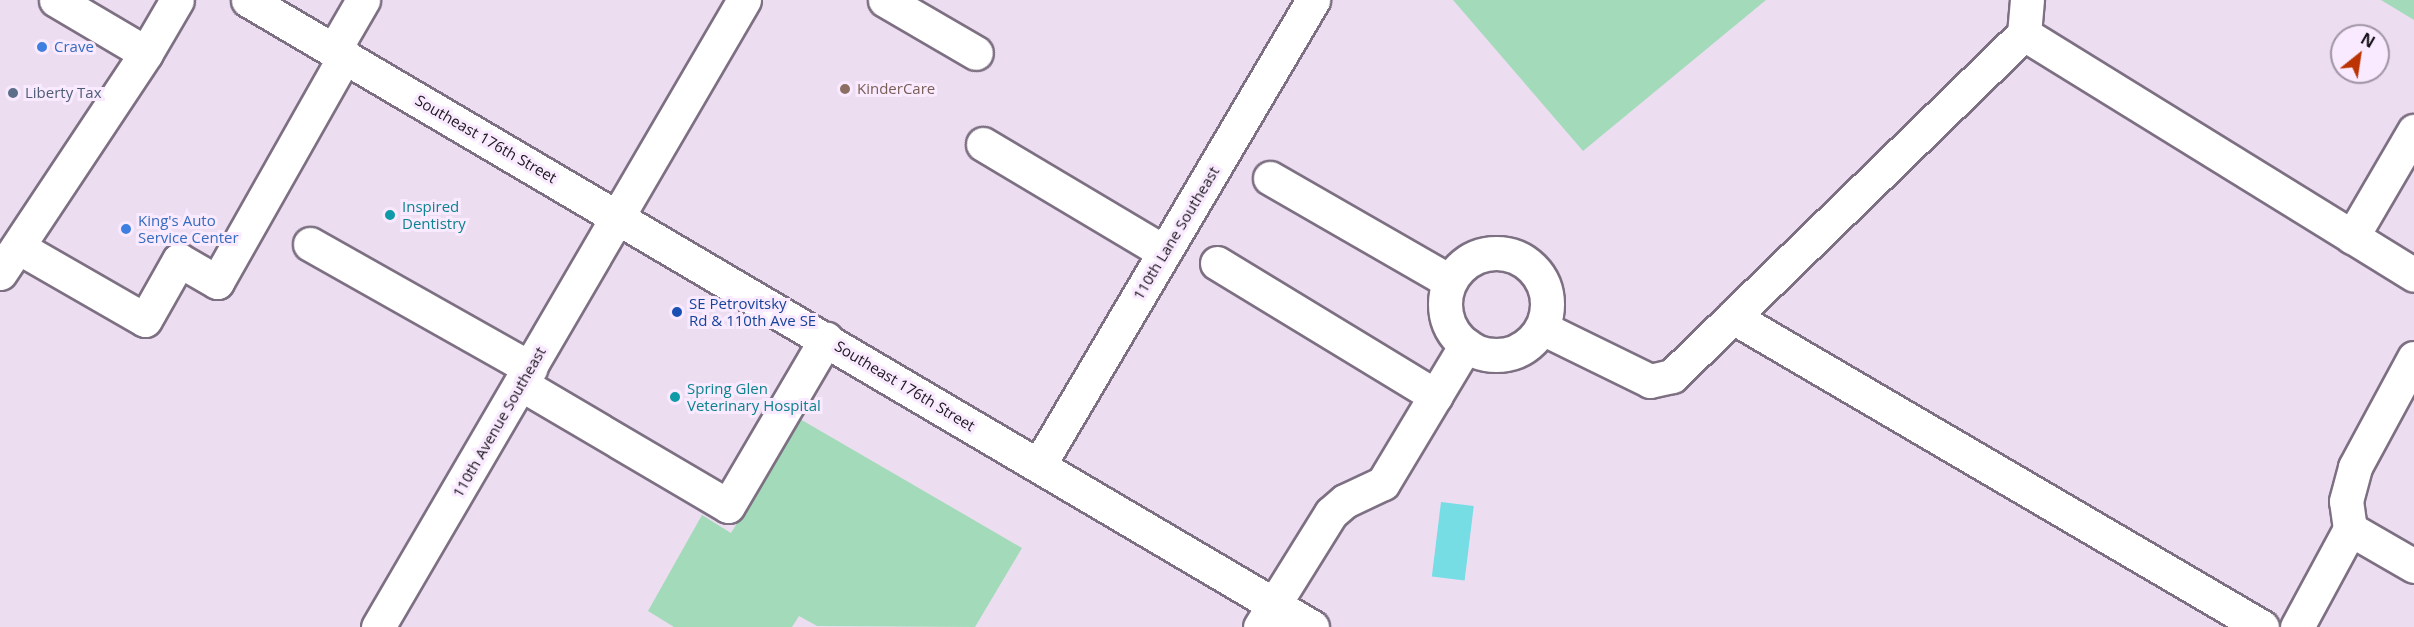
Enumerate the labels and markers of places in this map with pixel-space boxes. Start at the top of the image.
place label: Crave [54,38,94,56]
marker: Crave [35,40,49,54]
place label: KinderCare [857,80,935,98]
marker: KinderCare [838,82,852,96]
place label: Liberty Tax [25,84,102,102]
marker: Liberty Tax [6,86,20,100]
place label: Inspired Dentistry [402,197,466,232]
marker: Inspired Dentistry [383,208,397,222]
place label: King's Auto Service Center [138,211,239,246]
marker: King's Auto Service Center [119,222,133,236]
place label: SE Petrovitsky Rd & 110th Ave SE [689,294,816,329]
marker: SE Petrovitsky Rd & 110th Ave SE [670,305,684,319]
place label: Spring Glen Veterinary Hospital [687,379,821,414]
marker: Spring Glen Veterinary Hospital [668,390,682,404]

